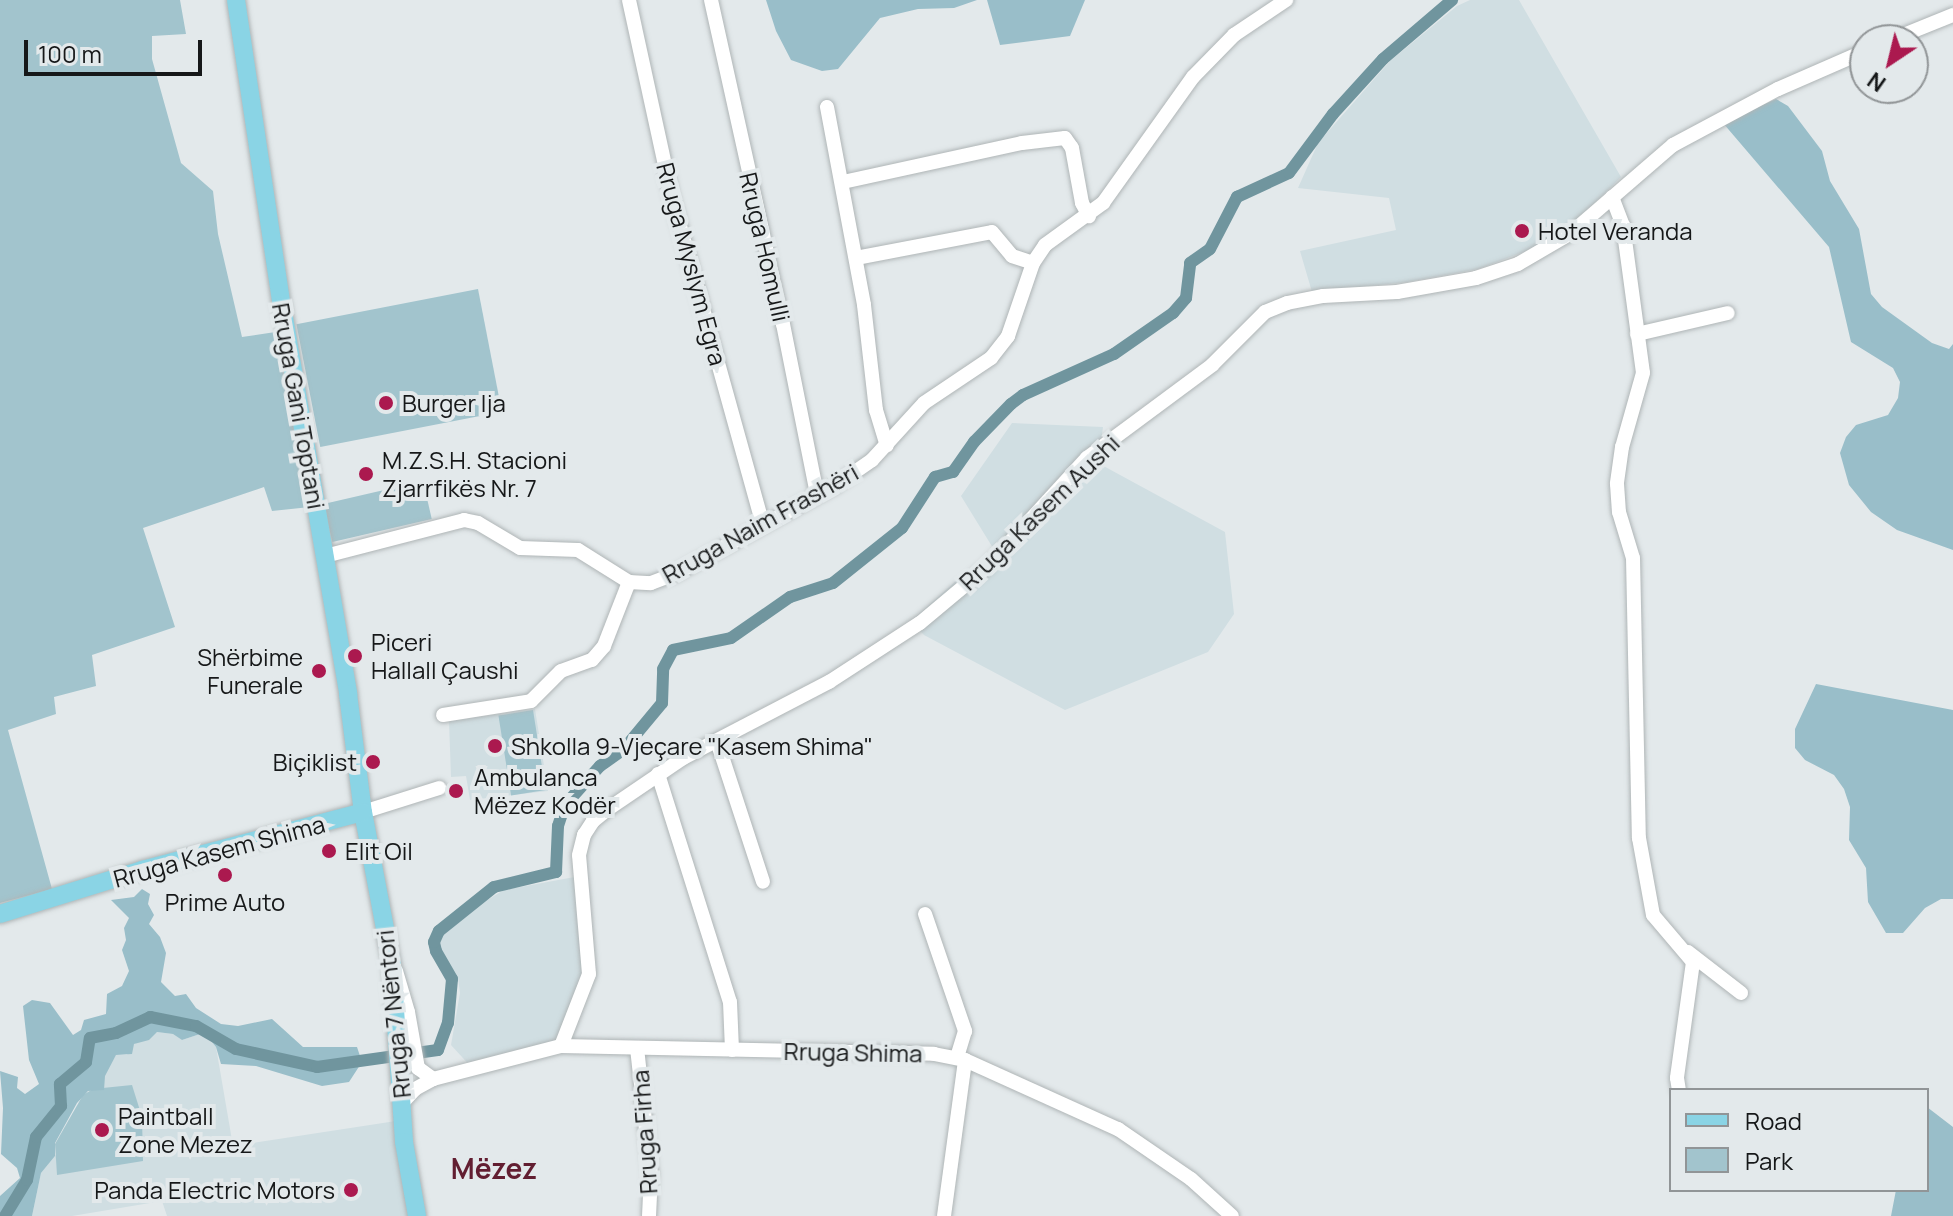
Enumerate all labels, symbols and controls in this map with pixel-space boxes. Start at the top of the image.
scale bar [28,24,206,74]
north arrow [1849,24,1929,104]
text: 100 m [38,37,102,70]
text: N [1861,65,1891,99]
street label: Rruga Myslym Egra [651,160,733,368]
street label: Rruga Homulli [734,170,796,324]
place label: Hotel Veranda [1538,217,1692,245]
marker: Hotel Veranda [1513,222,1531,240]
street label: Rruga Gani Toptani [267,301,331,511]
place label: Burger Ija [402,389,506,417]
marker: Burger Ija [377,394,395,412]
street label: Rruga Kasem Aushi [953,428,1125,596]
place label: M.Z.S.H. Stacioni Zjarrfikës Nr. 7 [382,446,567,502]
street label: Rruga Naim Frashëri [657,457,863,589]
marker: M.Z.S.H. Stacioni Zjarrfikës Nr. 7 [357,465,375,483]
place label: Piceri Hallall Çaushi [371,628,519,684]
place label: Shërbime Funerale [197,643,303,699]
marker: Piceri Hallall Çaushi [346,647,364,665]
marker: Shërbime Funerale [310,662,328,680]
place label: Shkolla 9-Vjeçare "Kasem Shima" [511,732,873,760]
marker: Shkolla 9-Vjeçare "Kasem Shima" [486,737,504,755]
place label: Biçiklist [273,748,357,776]
marker: Biçiklist [364,753,382,771]
place label: Ambulanca Mëzez Kodër [474,763,616,819]
marker: Ambulanca Mëzez Kodër [445,780,467,802]
street label: Rruga Kasem Shima [110,809,328,893]
place label: Elit Oil [345,837,413,865]
marker: Elit Oil [320,842,338,860]
marker: Prime Auto [216,866,234,884]
place label: Prime Auto [165,888,285,916]
street label: Rruga 7 Nëntori [370,928,416,1100]
street label: Rruga Shima [783,1036,923,1068]
street label: Rruga Firha [625,1069,663,1195]
legend [1669,1088,1929,1192]
place label: Paintball Zone Mezez [118,1102,253,1158]
text: Road [1745,1104,1802,1137]
marker: Paintball Zone Mezez [93,1121,111,1139]
text: Park [1745,1144,1793,1177]
district label: Mëzez [451,1151,537,1185]
place label: Panda Electric Motors [94,1176,335,1204]
marker: Panda Electric Motors [342,1181,360,1199]

